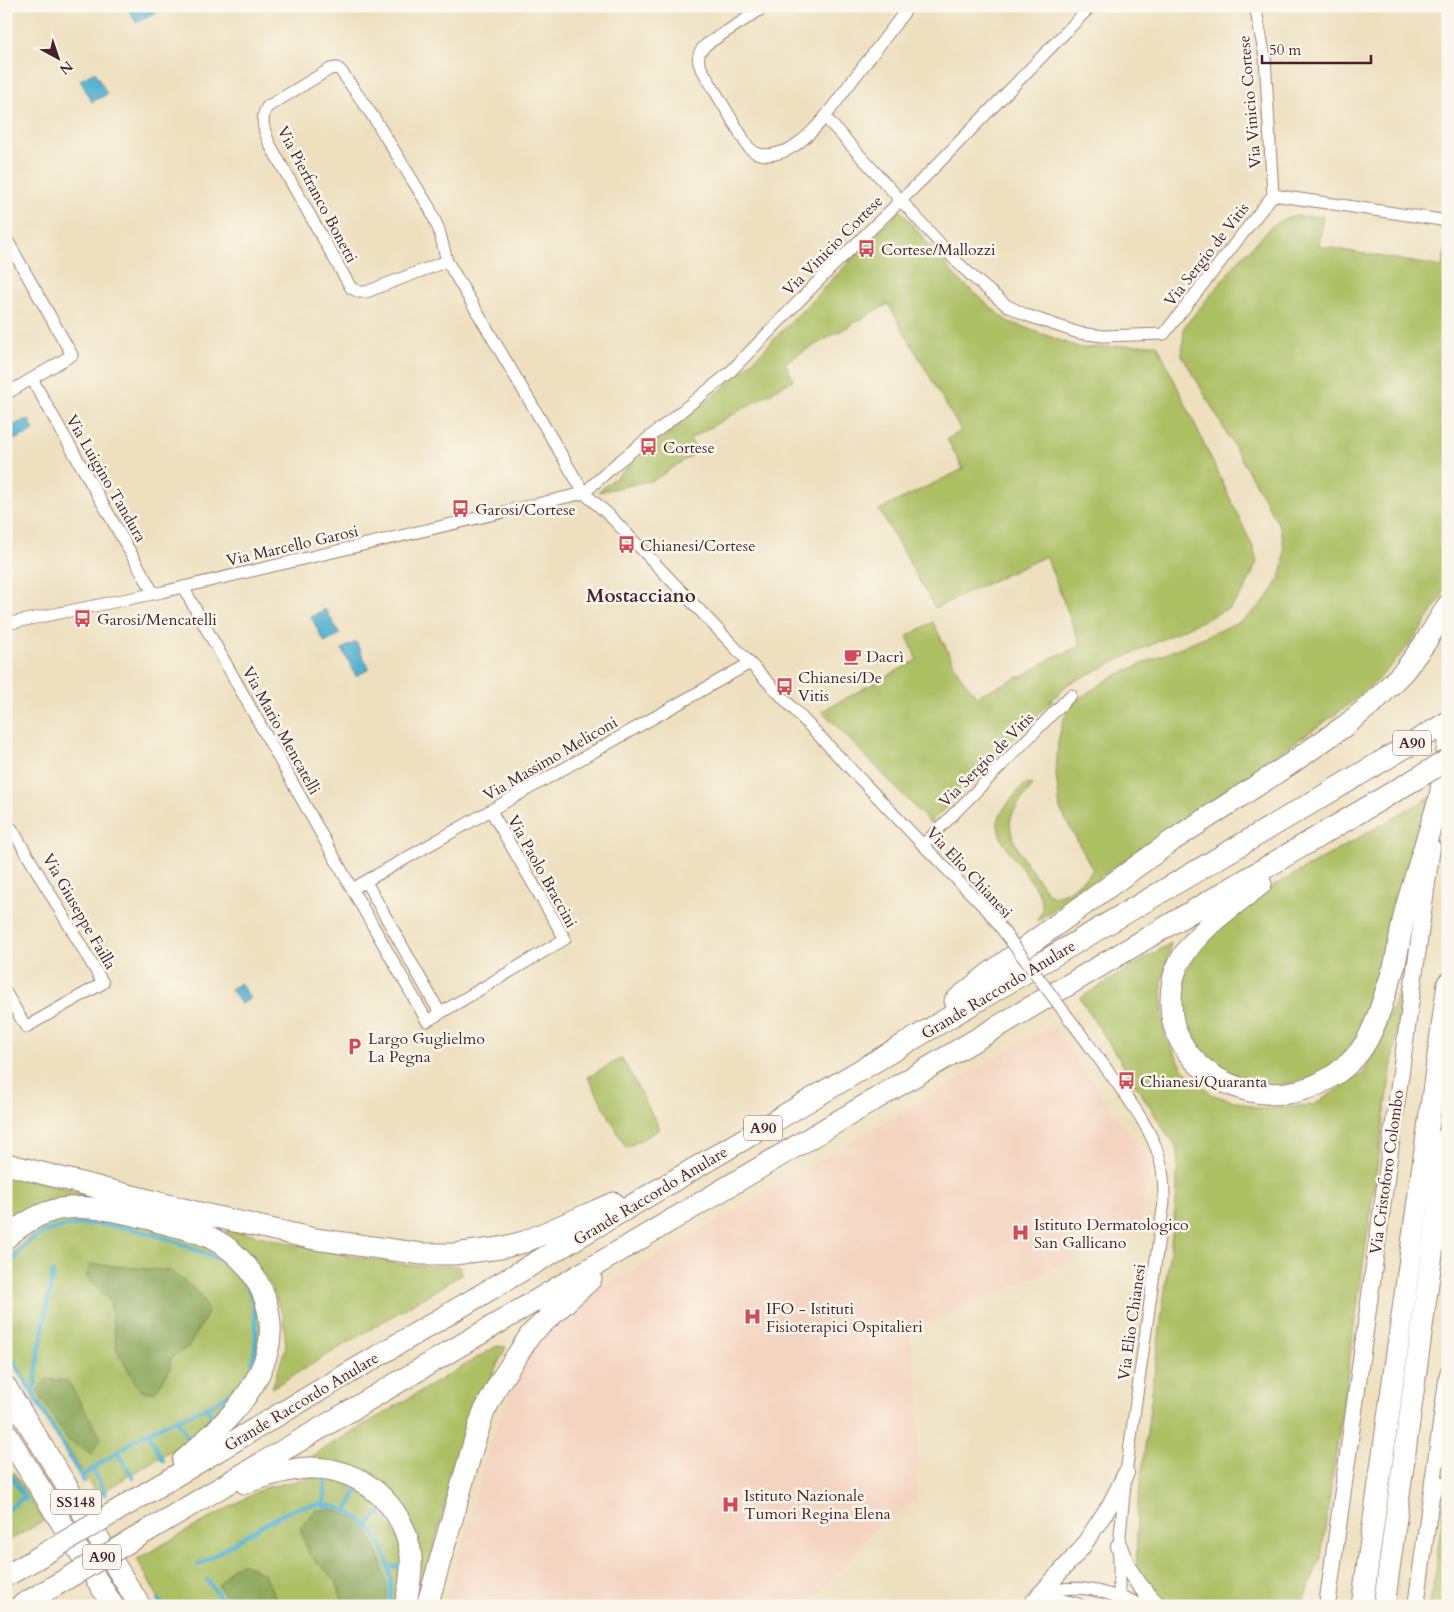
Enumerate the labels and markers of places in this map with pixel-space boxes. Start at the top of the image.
bus stop icon: Cortese/Mallozzi [857,239,877,259]
place label: Cortese/Mallozzi [881,239,996,261]
bus stop icon: Cortese [639,437,659,457]
place label: Cortese [663,437,715,459]
bus stop icon: Garosi/Cortese [451,499,471,519]
place label: Garosi/Cortese [475,499,576,521]
bus stop icon: Chianesi/Cortese [616,535,636,555]
place label: Chianesi/Cortese [640,535,755,557]
bus stop icon: Garosi/Mencatelli [73,609,93,629]
place label: Garosi/Mencatelli [97,609,217,631]
cafe icon: Dacrì [842,646,862,666]
place label: Dacrì [866,646,904,668]
place label: Chianesi/De Vitis [798,667,882,707]
bus stop icon: Chianesi/De Vitis [774,676,794,696]
place label: Largo Guglielmo La Pegna [368,1028,485,1068]
parking icon: Largo Guglielmo La Pegna [344,1037,364,1057]
bus stop icon: Chianesi/Quaranta [1116,1071,1136,1091]
place label: Chianesi/Quaranta [1140,1071,1267,1093]
place label: Istituto Dermatologico San Gallicano [1034,1214,1189,1254]
hospital icon: Istituto Dermatologico San Gallicano [1010,1223,1030,1243]
place label: IFO - Istituti Fisioterapici Ospitalieri [766,1298,923,1338]
hospital icon: IFO - Istituti Fisioterapici Ospitalieri [742,1307,762,1327]
place label: Istituto Nazionale Tumori Regina Elena [744,1485,891,1525]
hospital icon: Istituto Nazionale Tumori Regina Elena [720,1494,740,1514]

